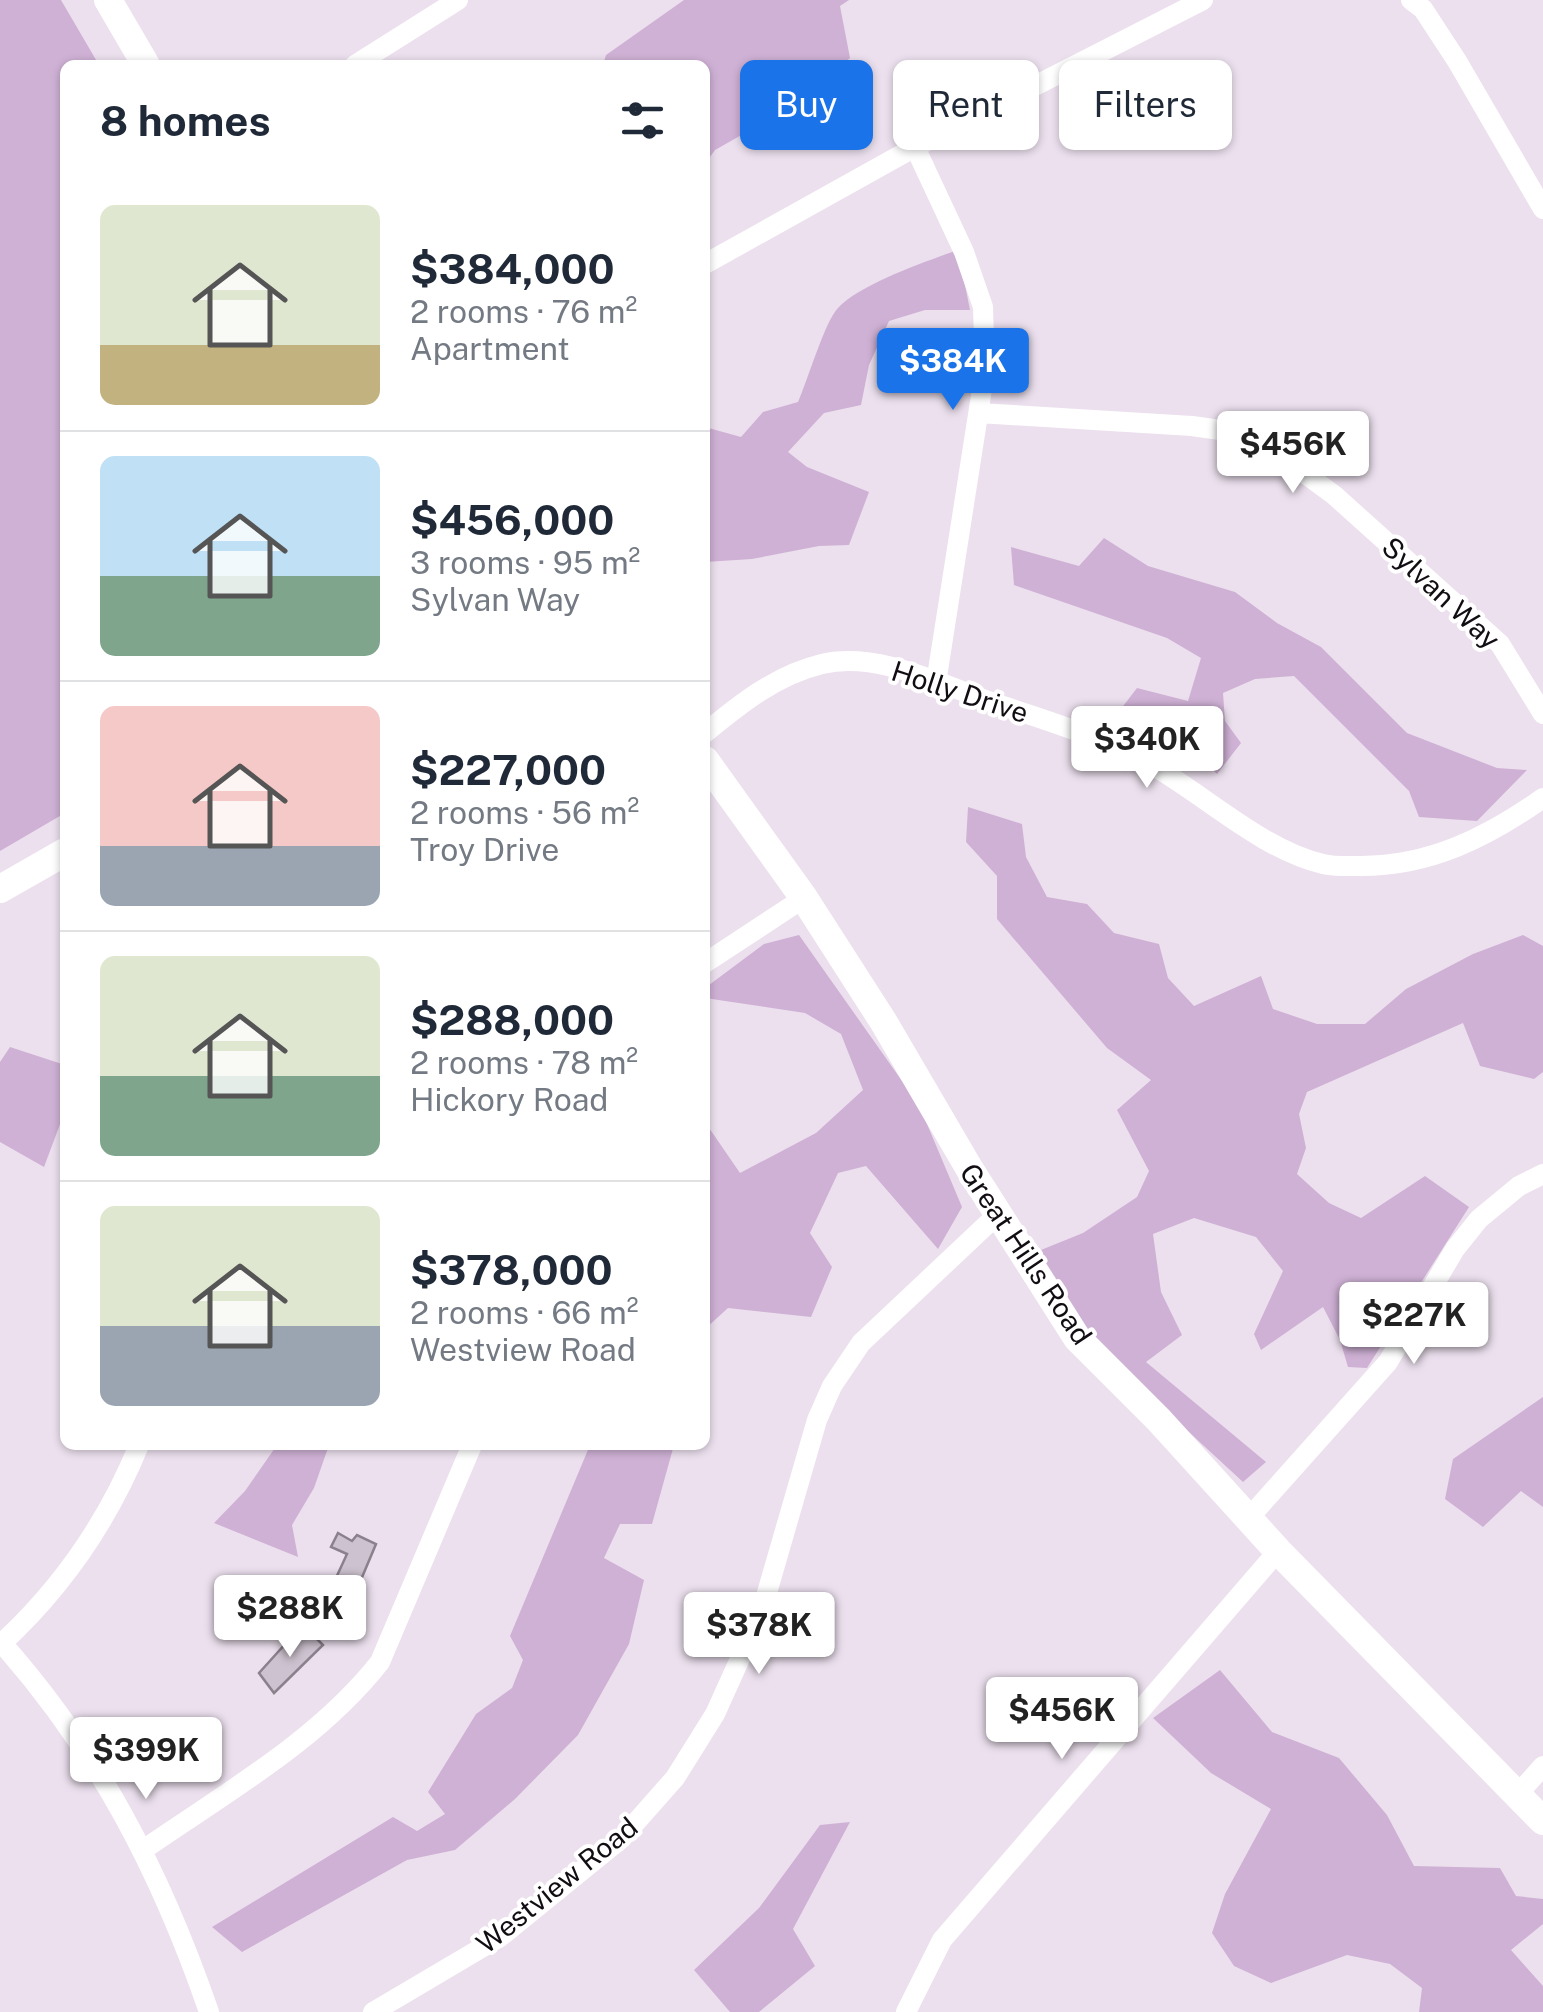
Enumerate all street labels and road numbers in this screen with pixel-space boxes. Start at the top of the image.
street label: Sylvan Way [1376,530,1507,655]
street label: Holly Drive [888,654,1033,729]
street label: Great Hills Road [954,1157,1099,1351]
street label: Westview Road [470,1810,644,1960]

